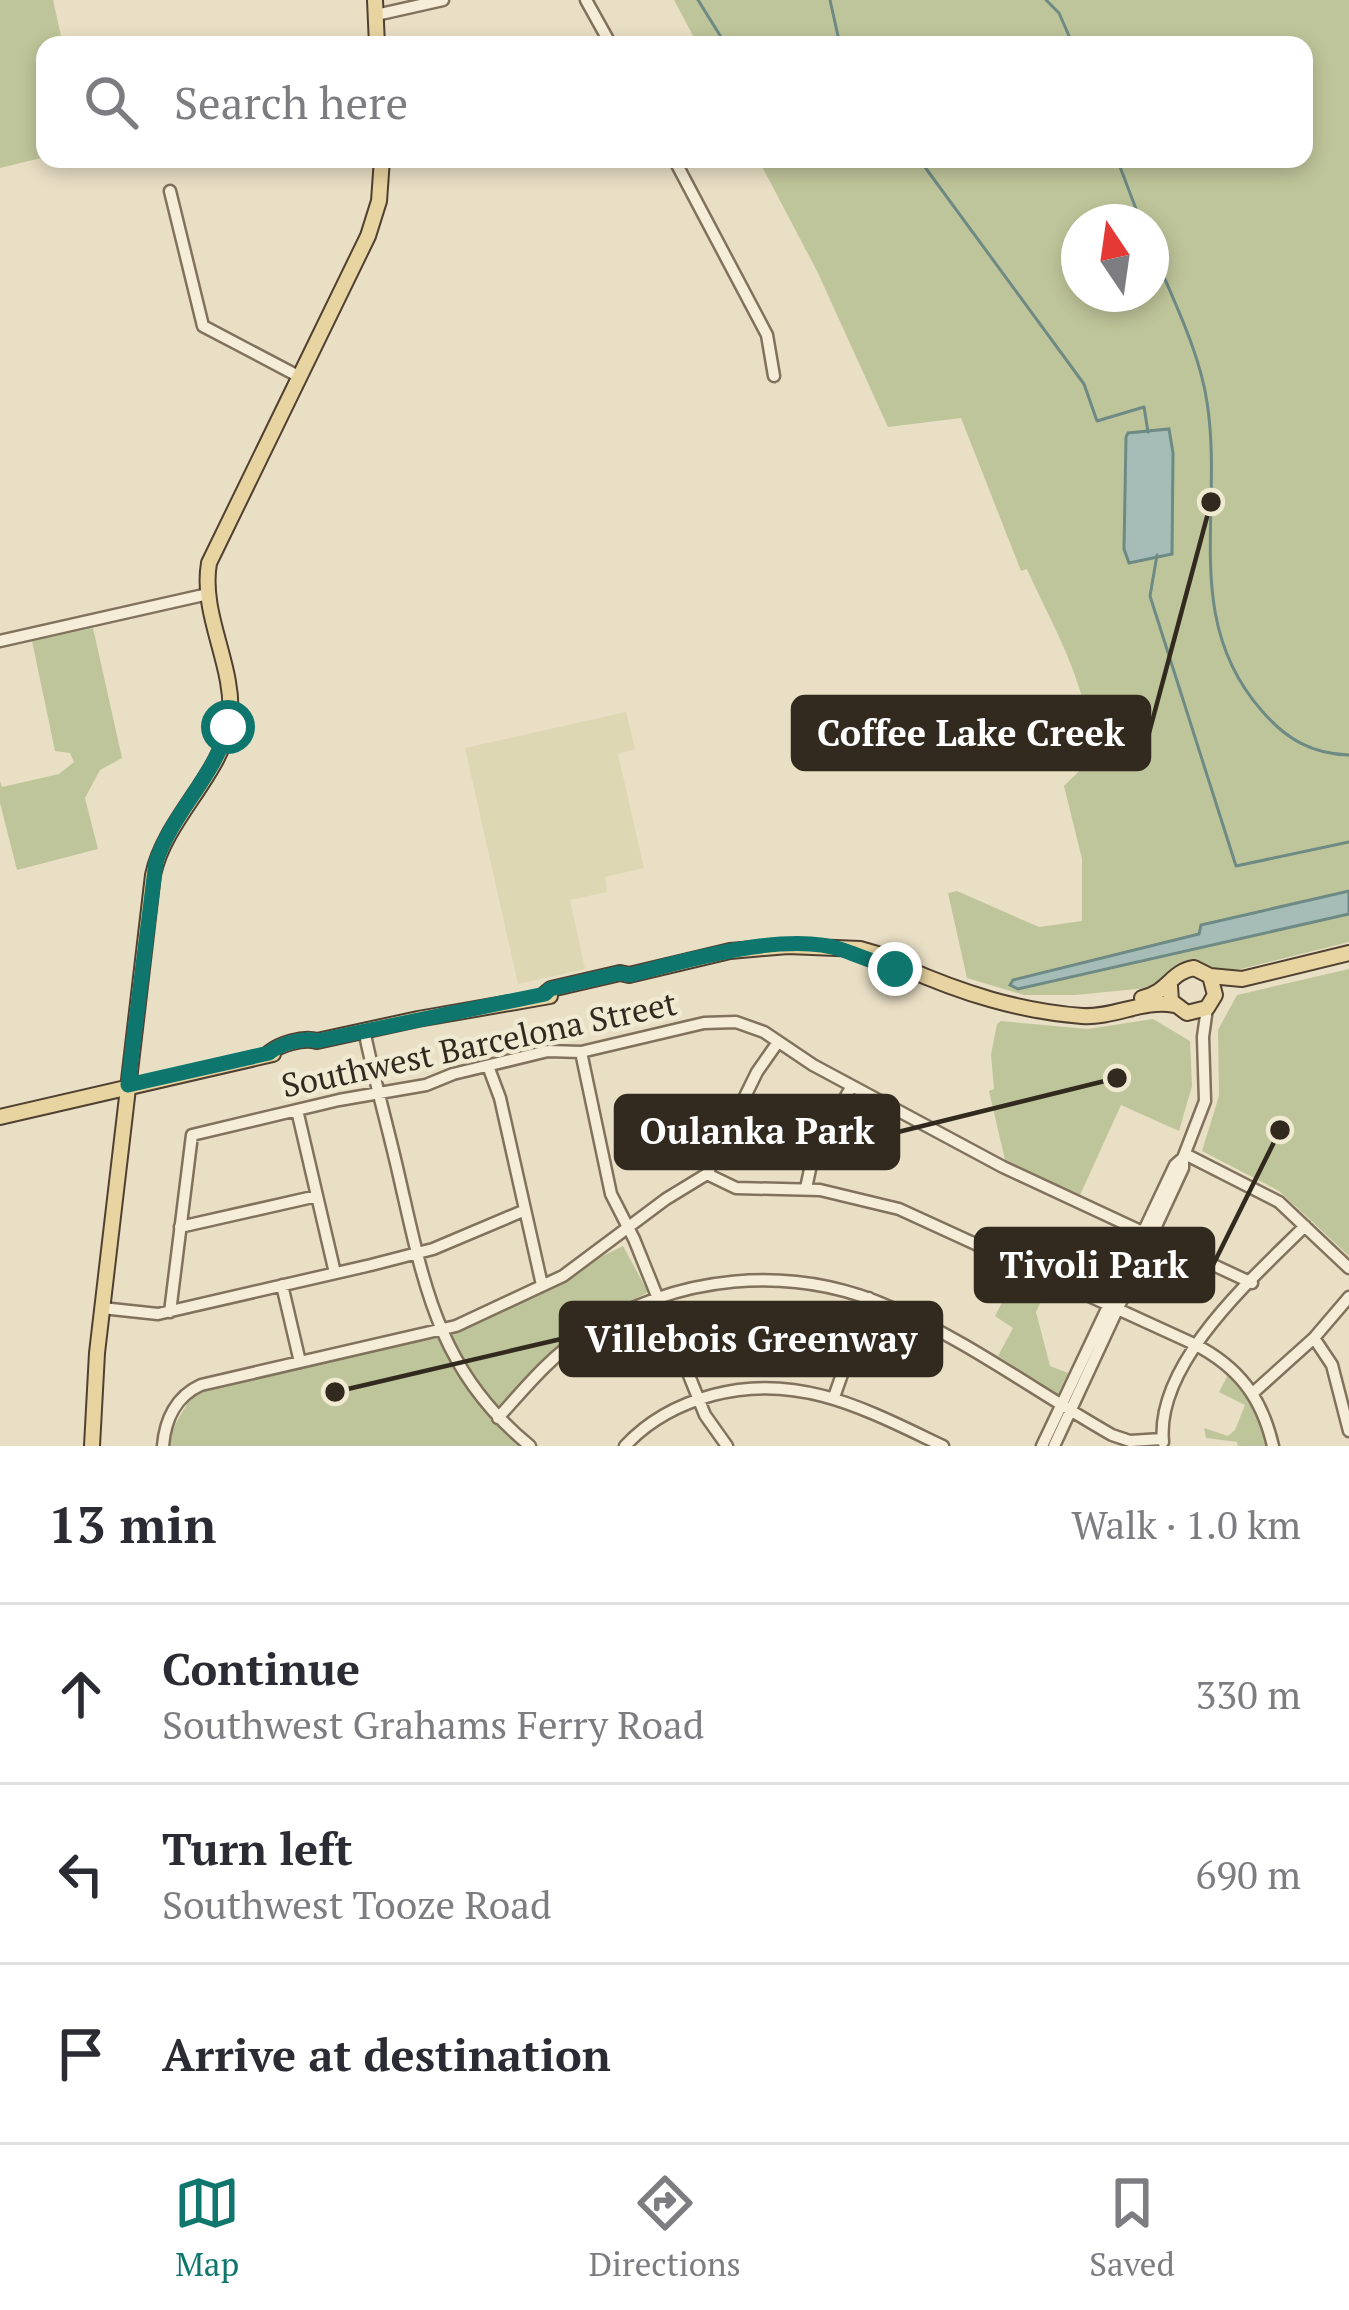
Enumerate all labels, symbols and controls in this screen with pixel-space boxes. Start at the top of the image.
search box [36,36,1313,168]
icon: search [78,69,144,135]
text: Search here [174,72,408,132]
north arrow [1061,204,1169,312]
callout: Coffee Lake Creek [793,697,1149,769]
route start [201,700,255,754]
text: Coffee Lake Creek [817,709,1125,756]
route end [868,942,922,996]
street label: Southwest Barcelona Street [277,981,680,1106]
callout: Oulanka Park [616,1096,898,1168]
text: Oulanka Park [640,1107,874,1154]
callout: Tivoli Park [976,1229,1213,1301]
text: Tivoli Park [999,1241,1189,1288]
callout: Villebois Greenway [561,1303,941,1375]
text: Villebois Greenway [585,1315,918,1362]
text: 13 min [48,1490,216,1558]
text: Walk · 1.0 km [1072,1498,1301,1550]
text: Continue [162,1638,360,1698]
icon: ahead [48,1661,114,1727]
text: 330 m [1196,1668,1301,1720]
text: Southwest Grahams Ferry Road [162,1698,704,1750]
text: Turn left [162,1818,353,1878]
icon: left [48,1841,114,1907]
text: 690 m [1196,1848,1301,1900]
text: Southwest Tooze Road [162,1878,552,1930]
icon: arrive [48,2021,114,2087]
text: Arrive at destination [162,2024,611,2084]
tab: Map [174,2170,240,2285]
tab: Directions [589,2170,741,2285]
tab: Saved [1089,2170,1175,2285]

